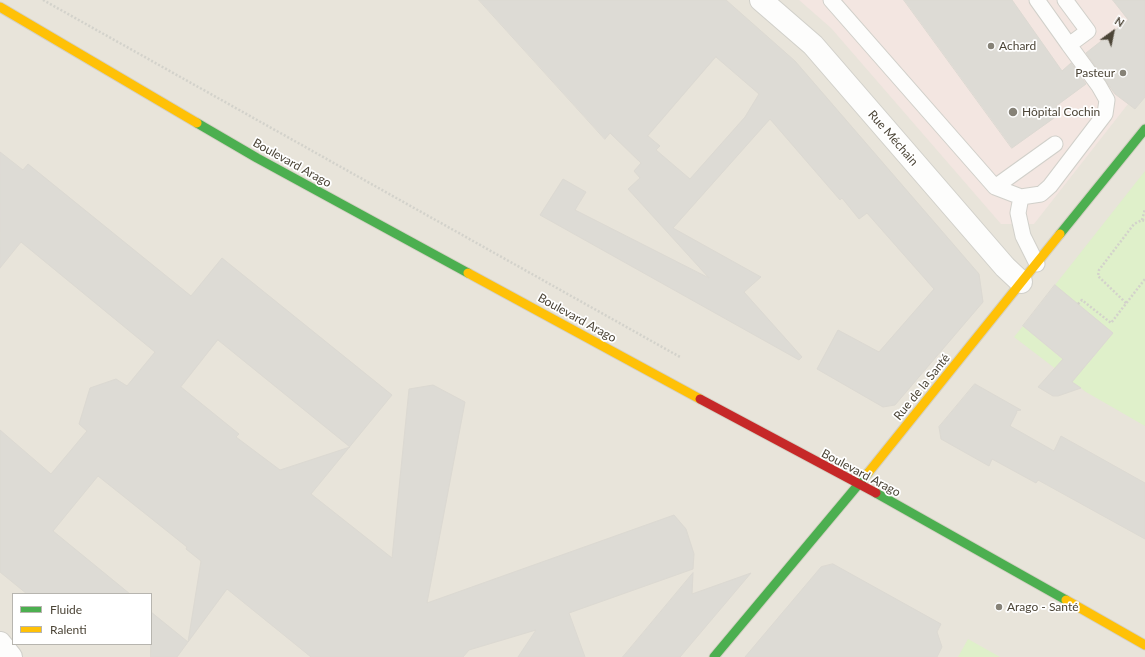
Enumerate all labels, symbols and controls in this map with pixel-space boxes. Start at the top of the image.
north arrow [1093,12,1133,52]
text: N [1113,14,1127,29]
place label: Achard [999,39,1036,53]
marker: Achard [986,41,996,51]
place label: Pasteur [1075,66,1115,80]
marker: Pasteur [1118,68,1128,78]
place label: Hôpital Cochin [1022,105,1100,119]
marker: Hôpital Cochin [1007,106,1019,118]
street label: Rue Méchain [865,107,921,169]
street label: Boulevard Arago [250,136,334,190]
street label: Boulevard Arago [535,291,619,345]
street label: Rue de la Santé [891,351,953,423]
street label: Boulevard Arago [819,446,903,500]
legend [12,593,152,645]
place label: Arago - Santé [1007,600,1078,614]
text: Fluide [50,602,82,617]
marker: Arago - Santé [994,602,1004,612]
text: Ralenti [50,622,87,637]

